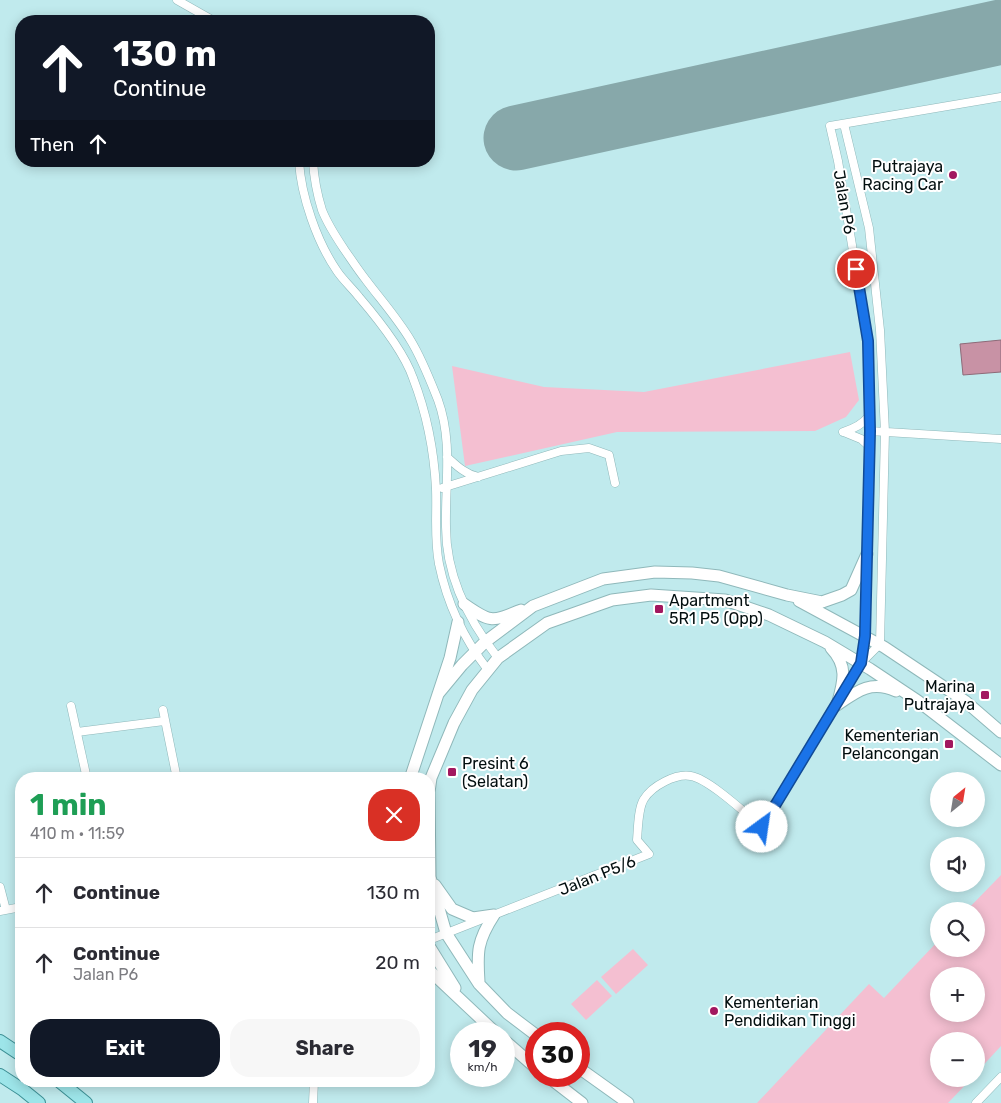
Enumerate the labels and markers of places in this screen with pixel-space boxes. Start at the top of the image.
place label: Putrajaya Racing Car [862,157,943,194]
marker: Putrajaya Racing Car [947,169,959,181]
pin [835,248,877,290]
place label: Apartment 5R1 P5 (Opp) [669,591,763,628]
marker: Apartment 5R1 P5 (Opp) [653,603,665,615]
place label: Marina Putrajaya [904,677,975,714]
marker: Marina Putrajaya [979,689,991,701]
place label: Kementerian Pelancongan [842,726,939,763]
marker: Kementerian Pelancongan [943,738,955,750]
place label: Presint 6 (Selatan) [462,754,529,791]
marker: Presint 6 (Selatan) [446,766,458,778]
place label: Kementerian Pendidikan Tinggi [724,993,856,1030]
marker: Kementerian Pendidikan Tinggi [708,1005,720,1017]

